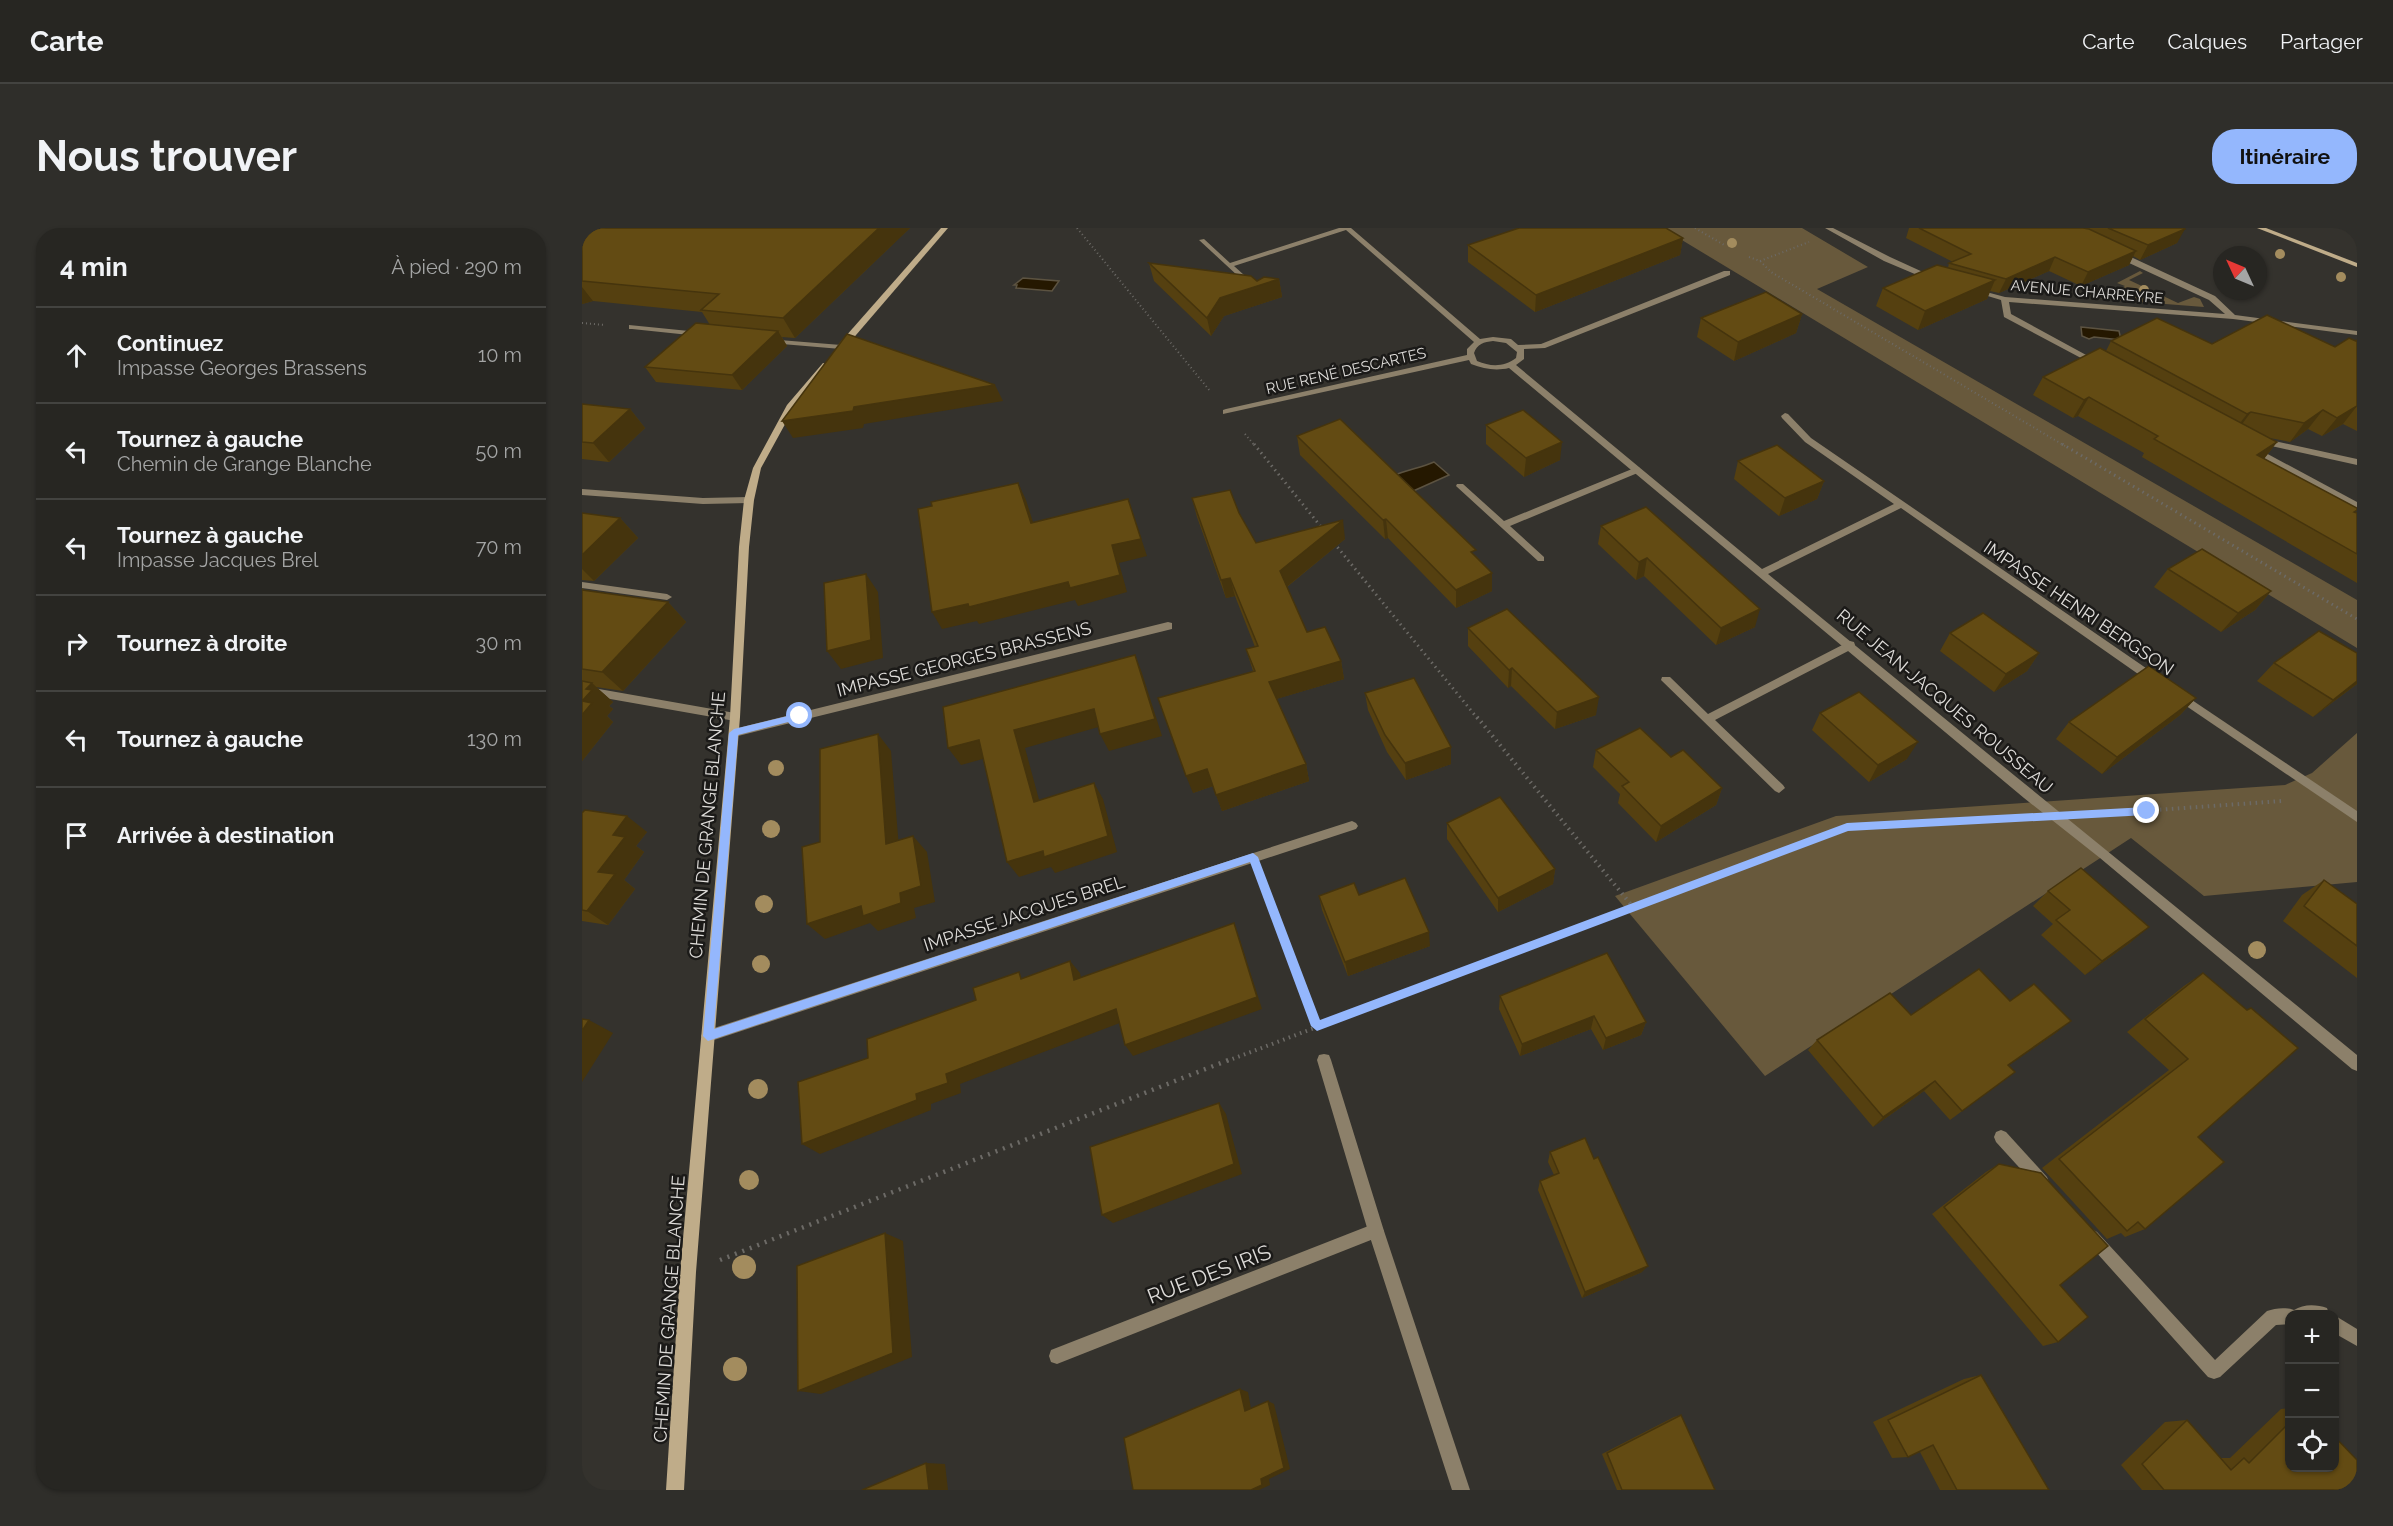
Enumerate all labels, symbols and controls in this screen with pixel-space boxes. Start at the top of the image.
text: Carte [30,25,103,58]
text: Carte [2082,29,2135,54]
text: Calques [2168,29,2247,54]
text: Partager [2280,29,2363,54]
button: Itinéraire [2212,129,2357,184]
text: Nous trouver [36,132,297,181]
north arrow [2213,246,2267,300]
text: 4 min [60,252,128,282]
text: À pied · 290 m [391,255,522,279]
street label: AVENUE CHARREYRE [2010,276,2164,308]
text: Continuez [117,330,223,356]
icon: ahead [60,339,93,372]
text: 10 m [478,343,522,367]
street label: RUE RENÉ DESCARTES [1264,344,1428,398]
text: Impasse Georges Brassens [117,356,367,380]
text: Tournez à gauche [117,426,303,452]
icon: left [60,435,93,468]
text: 50 m [475,439,522,463]
text: Chemin de Grange Blanche [117,452,372,476]
text: Tournez à gauche [117,522,303,548]
icon: left [60,531,93,564]
text: 70 m [476,535,522,559]
street label: IMPASSE HENRI BERGSON [1980,536,2178,680]
text: Impasse Jacques Brel [117,548,318,572]
street label: RUE JEAN-JACQUES ROUSSEAU [1833,604,2057,798]
street label: IMPASSE GEORGES BRASSENS [835,617,1093,701]
icon: right [60,627,93,660]
text: Tournez à droite [117,630,287,656]
text: 30 m [476,631,522,655]
street label: CHEMIN DE GRANGE BLANCHE [685,691,729,959]
route start [786,702,812,728]
icon: left [60,723,93,756]
text: Tournez à gauche [117,726,303,752]
text: 130 m [467,727,522,751]
route end [2133,797,2159,823]
icon: arrive [60,819,93,852]
text: Arrivée à destination [117,822,334,848]
street label: IMPASSE JACQUES BREL [921,870,1128,955]
street label: CHEMIN DE GRANGE BLANCHE [649,1175,689,1443]
street label: RUE DES IRIS [1144,1239,1275,1309]
map controls [2285,1310,2339,1472]
button: + [2285,1310,2339,1364]
button: − [2285,1364,2339,1418]
button: locate [2285,1418,2339,1472]

